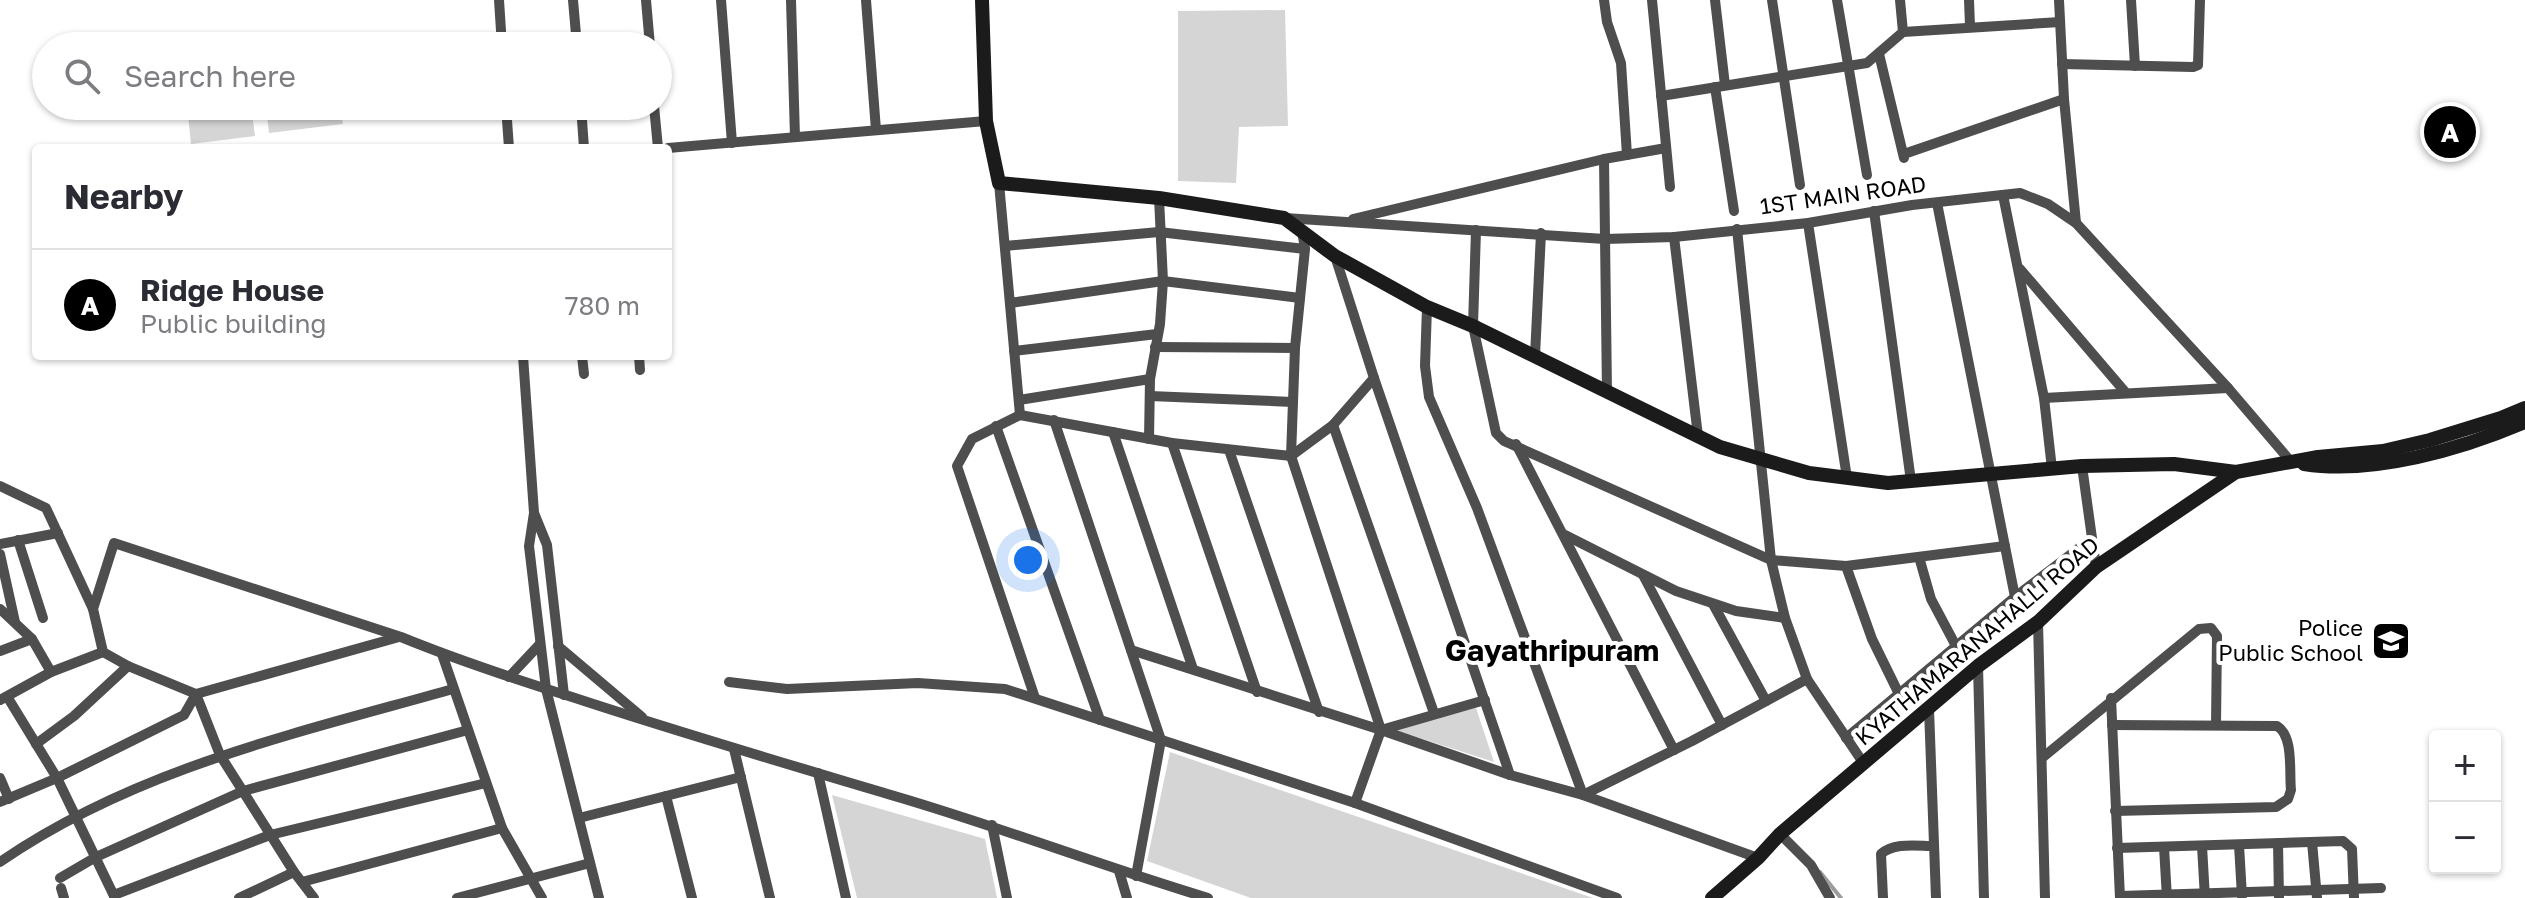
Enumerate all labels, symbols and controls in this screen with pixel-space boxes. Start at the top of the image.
search box [32,32,672,120]
icon: search [60,54,104,98]
text: Search here [124,58,296,94]
pin: A [2424,102,2476,162]
street label: 1ST MAIN ROAD [1758,169,1928,220]
text: Nearby [64,176,184,216]
text: Ridge House [140,272,324,308]
text: A [81,290,99,321]
text: 780 m [565,290,640,321]
text: Public building [140,308,326,339]
street label: KYATHAMARANAHALLI ROAD [1849,531,2104,751]
your location [1008,540,1048,580]
place label: Police Public School [2218,614,2363,666]
school or university icon: Police Public School [2370,620,2412,662]
district label: Gayathripuram [1445,632,1659,668]
map controls [2429,730,2501,874]
button: + [2429,730,2501,802]
button: − [2429,802,2501,874]

